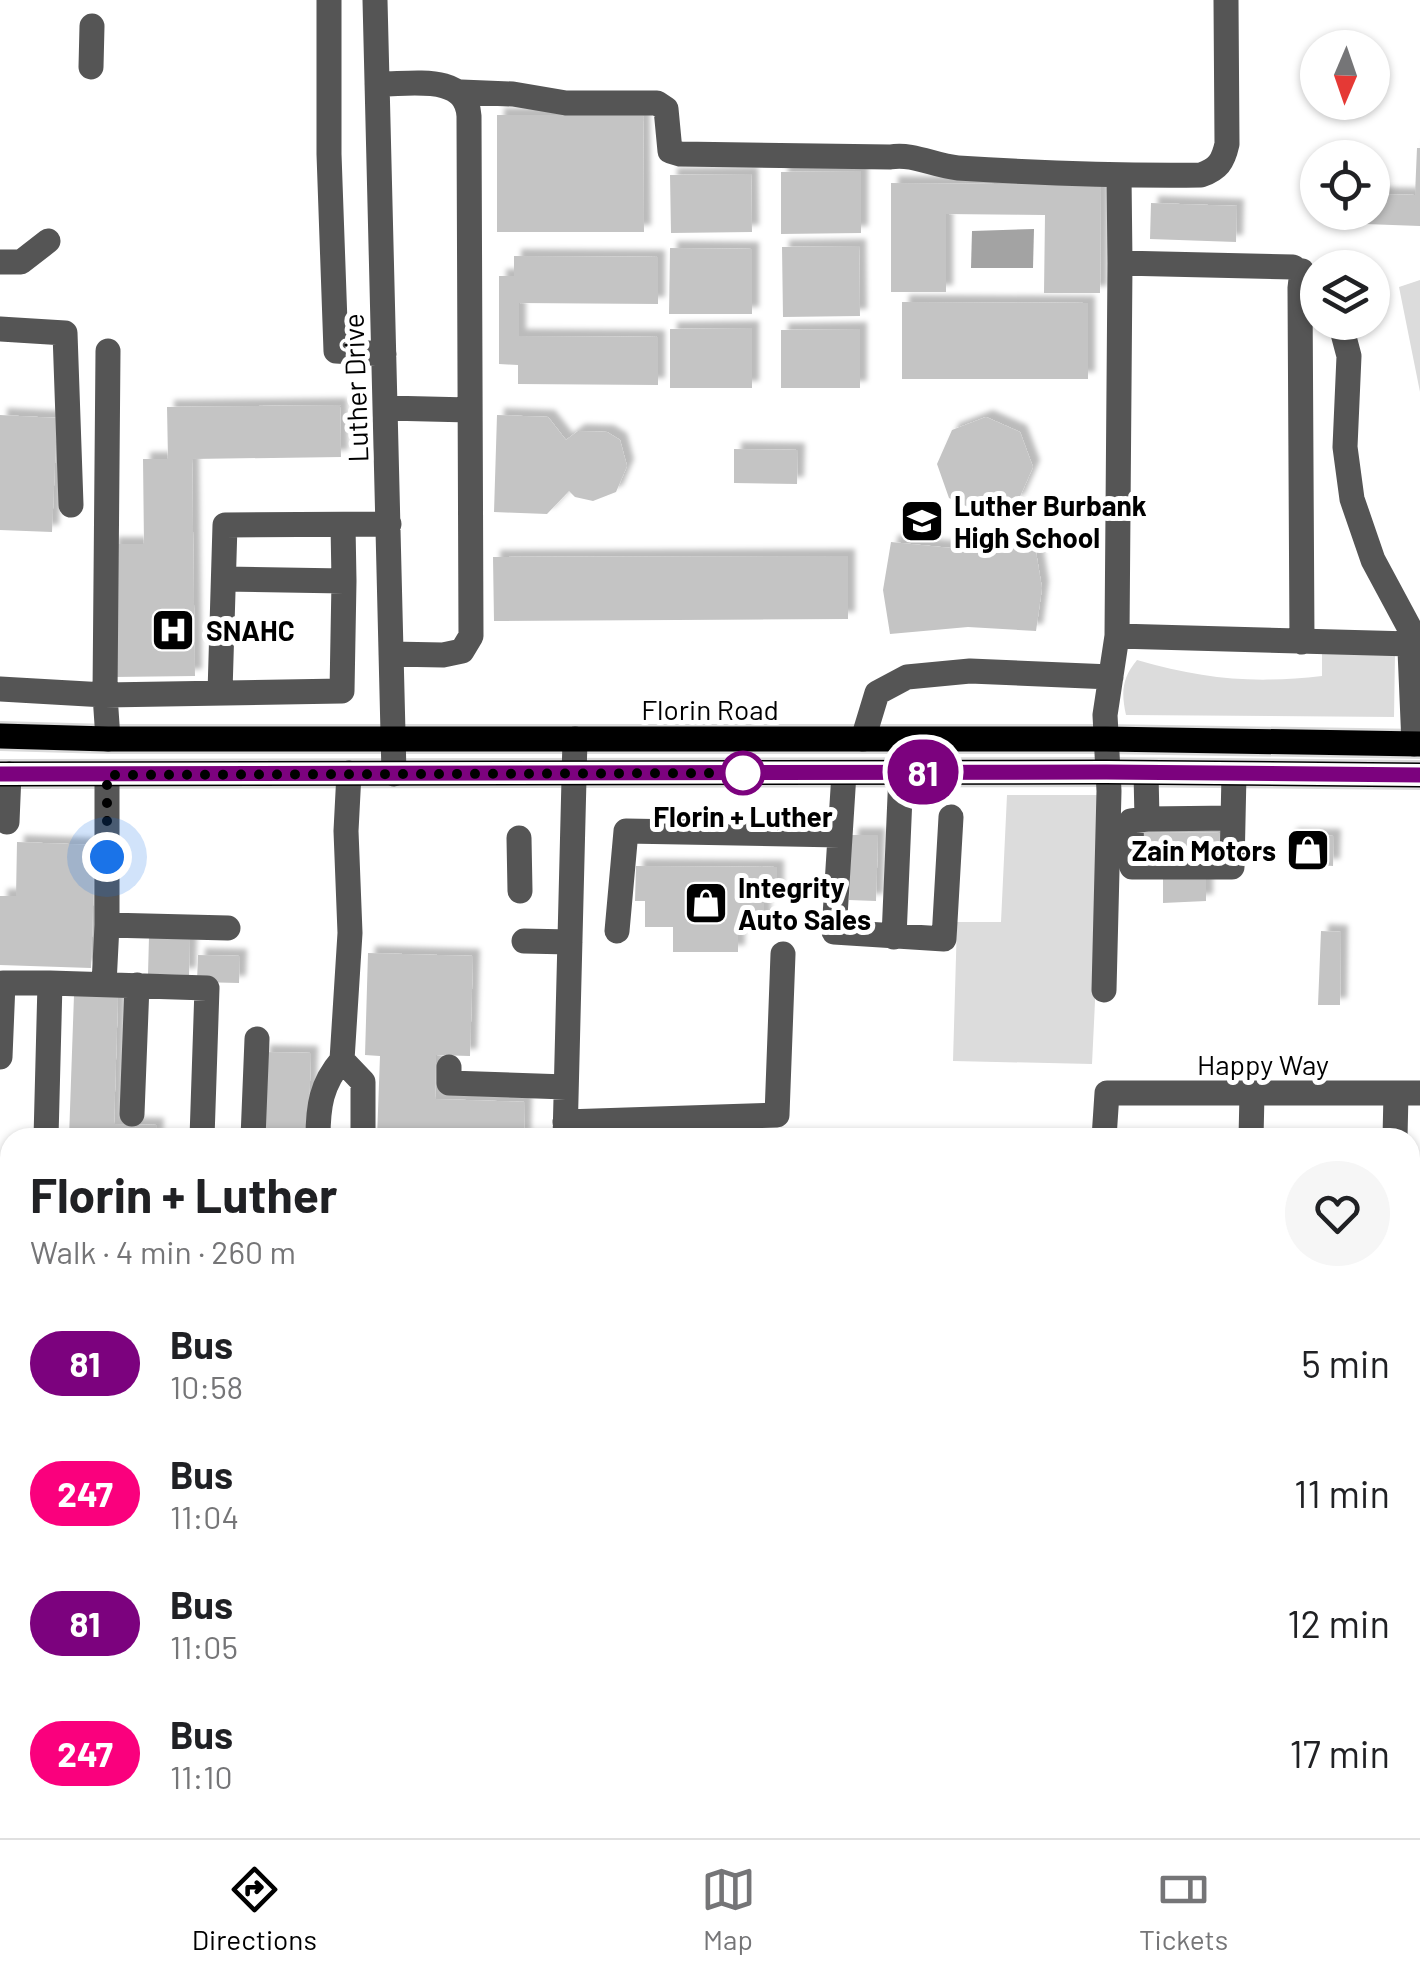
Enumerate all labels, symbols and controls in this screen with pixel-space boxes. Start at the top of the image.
north arrow [1300,30,1390,120]
map controls [1300,30,1390,340]
button: locate [1300,140,1390,230]
button: layers [1300,250,1390,340]
street label: Luther Drive [335,313,375,463]
place label: Luther Burbank High School [954,488,1147,554]
school or university icon: Luther Burbank High School [899,498,945,544]
hospital icon: SNAHC [150,607,196,653]
place label: SNAHC [206,613,295,647]
street label: Florin Road [641,692,779,726]
line badge: 81 [878,740,968,804]
text: 81 [908,751,938,793]
marker: Florin + Luther [722,752,764,794]
place label: Florin + Luther [653,799,833,833]
shop icon: Zain Motors [1285,827,1331,873]
your location [82,832,132,882]
place label: Zain Motors [1132,833,1276,867]
place label: Integrity Auto Sales [738,870,871,936]
shop icon: Integrity Auto Sales [683,880,729,926]
street label: Happy Way [1197,1047,1329,1081]
button: heart [1285,1161,1390,1266]
text: Florin + Luther [30,1165,337,1223]
text: Walk · 4 min · 260 m [30,1232,296,1270]
text: Bus [170,1321,233,1367]
text: 5 min [1301,1340,1390,1386]
text: 81 [70,1342,100,1384]
text: 10:58 [170,1367,243,1405]
text: Bus [170,1451,233,1497]
text: 11 min [1294,1470,1390,1516]
text: 247 [57,1472,113,1514]
text: 11:04 [170,1497,239,1535]
text: Bus [170,1581,233,1627]
text: 12 min [1287,1600,1390,1646]
text: 81 [70,1602,100,1644]
text: 11:05 [170,1627,238,1665]
text: Bus [170,1711,233,1757]
text: 17 min [1290,1730,1390,1776]
text: 247 [57,1732,113,1774]
text: 11:10 [170,1757,233,1795]
tab: Directions [192,1862,317,1956]
tab: Map [701,1862,756,1956]
tab: Tickets [1139,1862,1228,1956]

